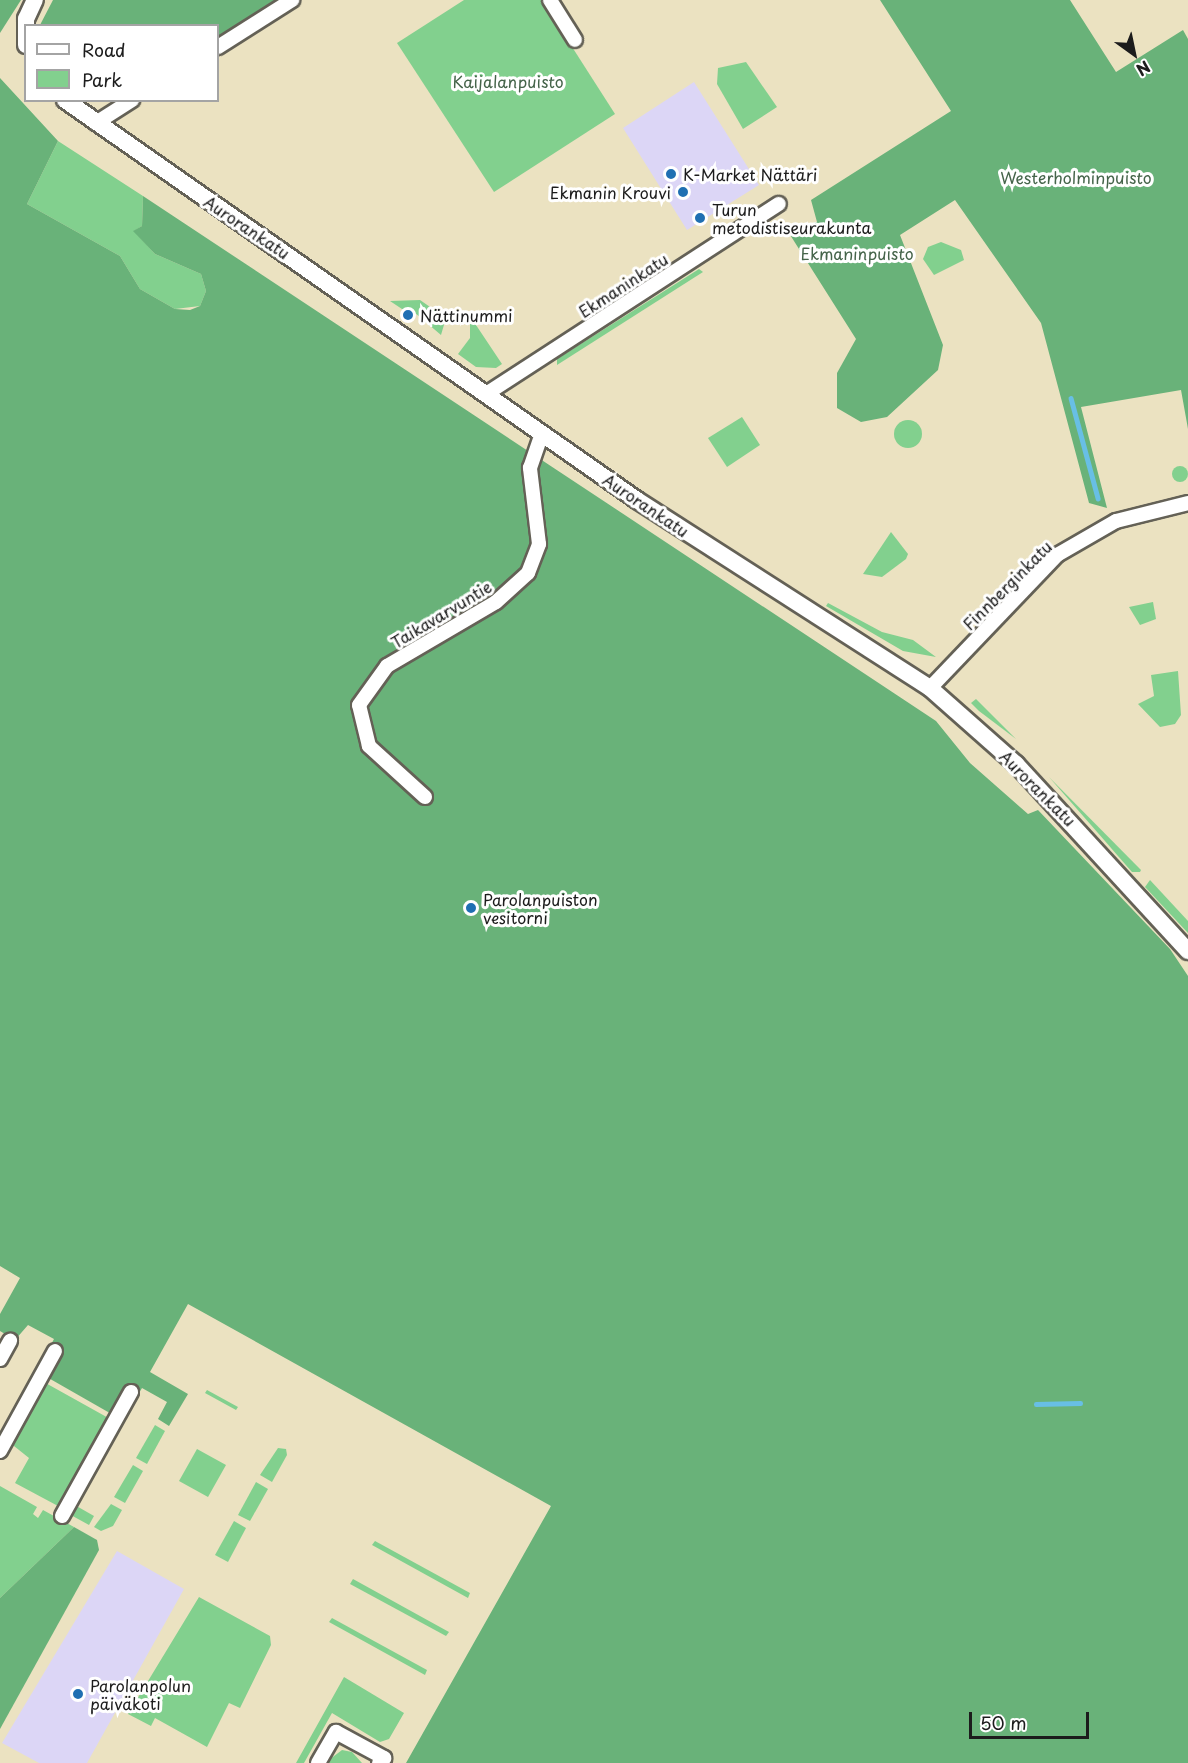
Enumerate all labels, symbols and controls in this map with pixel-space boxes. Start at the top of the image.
legend [24,24,219,102]
north arrow [1104,24,1164,84]
text: Road [82,36,126,63]
text: N [1132,56,1156,83]
text: Park [82,66,122,93]
park label: Kaijalanpuisto [452,71,564,91]
place label: K-Market Nättäri [683,164,819,184]
marker: K-Market Nättäri [664,167,678,181]
park label: Westerholminpuisto [1000,167,1152,187]
place label: Ekmanin Krouvi [550,182,671,202]
marker: Ekmanin Krouvi [676,185,690,199]
street label: Aurorankatu [201,191,293,263]
place label: Turun metodistiseurakunta [712,199,871,237]
marker: Turun metodistiseurakunta [693,211,707,225]
park label: Ekmaninpuisto [800,243,914,263]
street label: Ekmaninkatu [575,249,671,321]
place label: Nättinummi [420,305,513,325]
marker: Nättinummi [401,308,415,322]
street label: Aurorankatu [600,469,692,541]
street label: Finnberginkatu [959,537,1055,633]
street label: Taikavarvuntie [387,576,495,652]
street label: Aurorankatu [996,746,1080,830]
place label: Parolanpuiston vesitorni [483,889,598,927]
marker: Parolanpuiston vesitorni [464,901,478,915]
place label: Parolanpolun päiväkoti [90,1675,191,1713]
marker: Parolanpolun päiväkoti [71,1687,85,1701]
scale bar [972,1700,1092,1738]
text: 50 m [980,1709,1027,1736]

